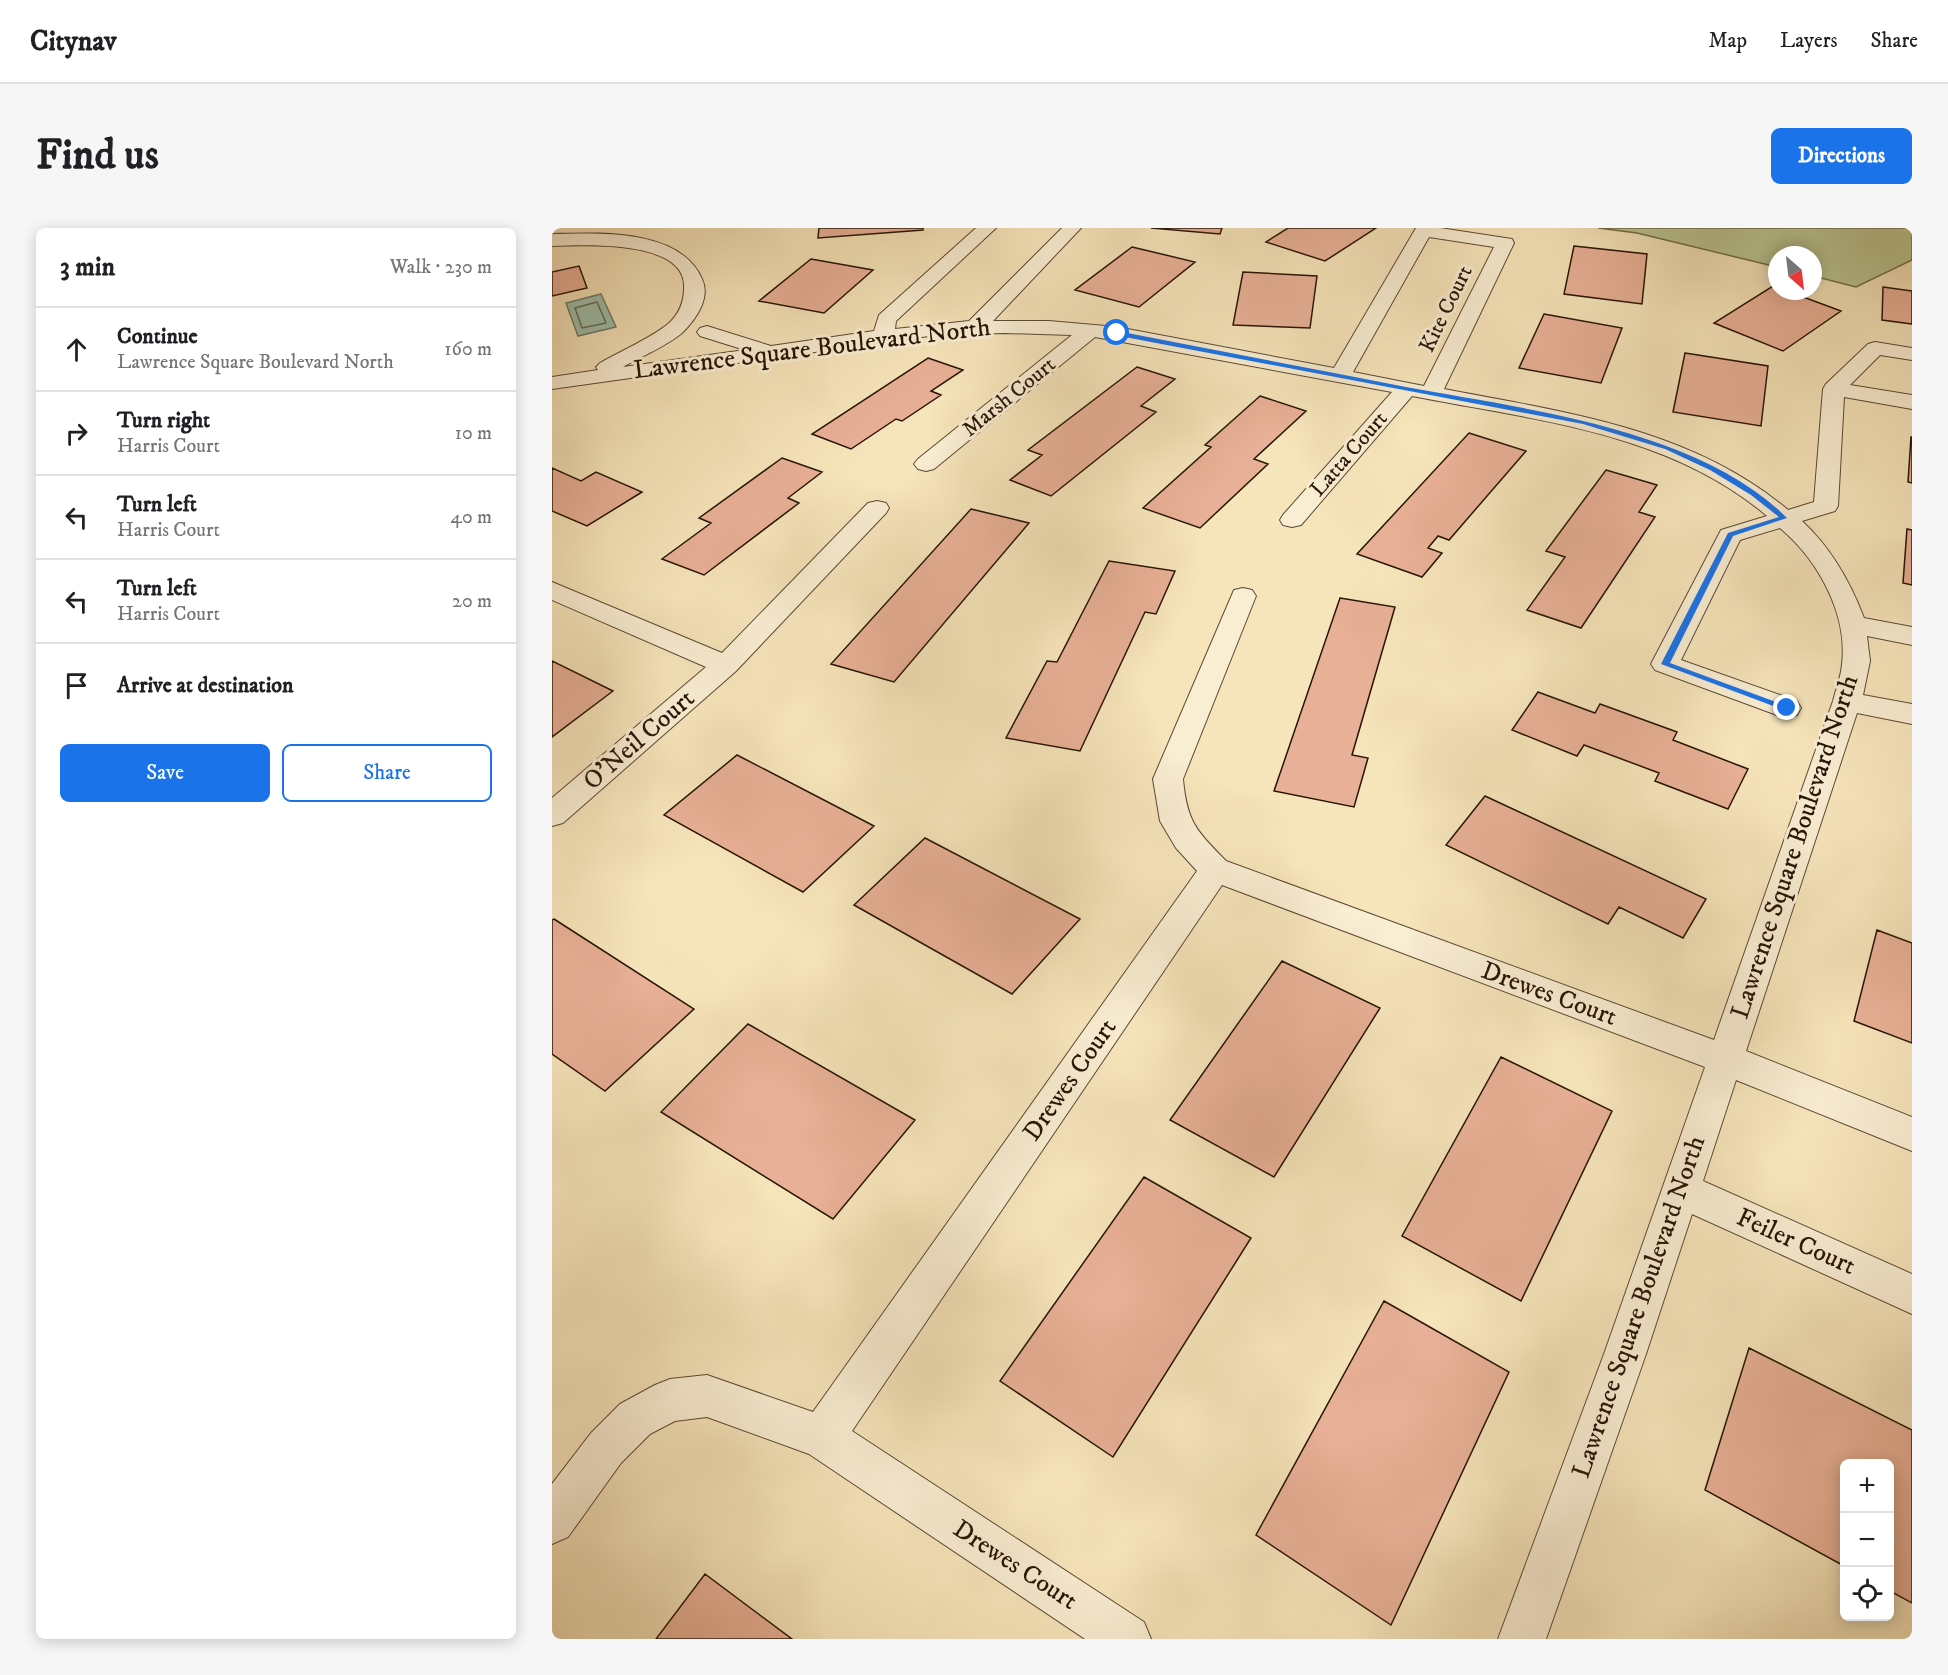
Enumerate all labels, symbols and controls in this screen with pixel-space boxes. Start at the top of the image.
text: Citynav [30,24,117,59]
text: Map [1708,28,1747,54]
text: Layers [1780,28,1838,54]
text: Share [1871,28,1918,54]
button: Directions [1771,128,1912,184]
text: Find us [36,130,159,182]
north arrow [1768,246,1822,300]
text: 3 min [60,251,115,284]
text: Walk · 230 m [390,255,492,280]
street label: Kite Court [1413,261,1479,357]
street label: Lawrence Square Boulevard North [632,311,993,387]
route start [1103,319,1129,345]
text: Continue [117,323,198,350]
icon: ahead [60,333,93,366]
text: 160 m [444,337,492,362]
text: Lawrence Square Boulevard North [117,350,394,375]
street label: Marsh Court [957,351,1061,443]
street label: Latta Court [1305,406,1393,502]
text: Turn right [117,407,210,434]
icon: right [60,417,93,450]
text: 10 m [455,421,492,446]
text: Harris Court [117,434,220,459]
text: Turn left [117,491,197,518]
icon: left [60,501,93,534]
text: 40 m [450,505,492,530]
text: Harris Court [117,518,220,543]
text: Turn left [117,575,197,602]
icon: left [60,585,93,618]
text: 20 m [452,589,492,614]
text: Harris Court [117,602,220,627]
icon: arrive [60,669,93,702]
street label: Lawrence Square Boulevard North [1724,671,1866,1023]
text: Arrive at destination [117,672,294,699]
street label: O'Neil Court [576,683,702,797]
route end [1773,694,1799,720]
button: Save [60,744,270,802]
button: Share [282,744,492,802]
street label: Drewes Court [1477,954,1621,1034]
street label: Drewes Court [1016,1012,1124,1148]
street label: Lawrence Square Boulevard North [1565,1131,1713,1482]
street label: Feiler Court [1731,1201,1861,1283]
map controls [1840,1459,1894,1621]
button: + [1840,1459,1894,1513]
street label: Drewes Court [947,1513,1083,1617]
button: − [1840,1513,1894,1567]
button: locate [1840,1567,1894,1621]

